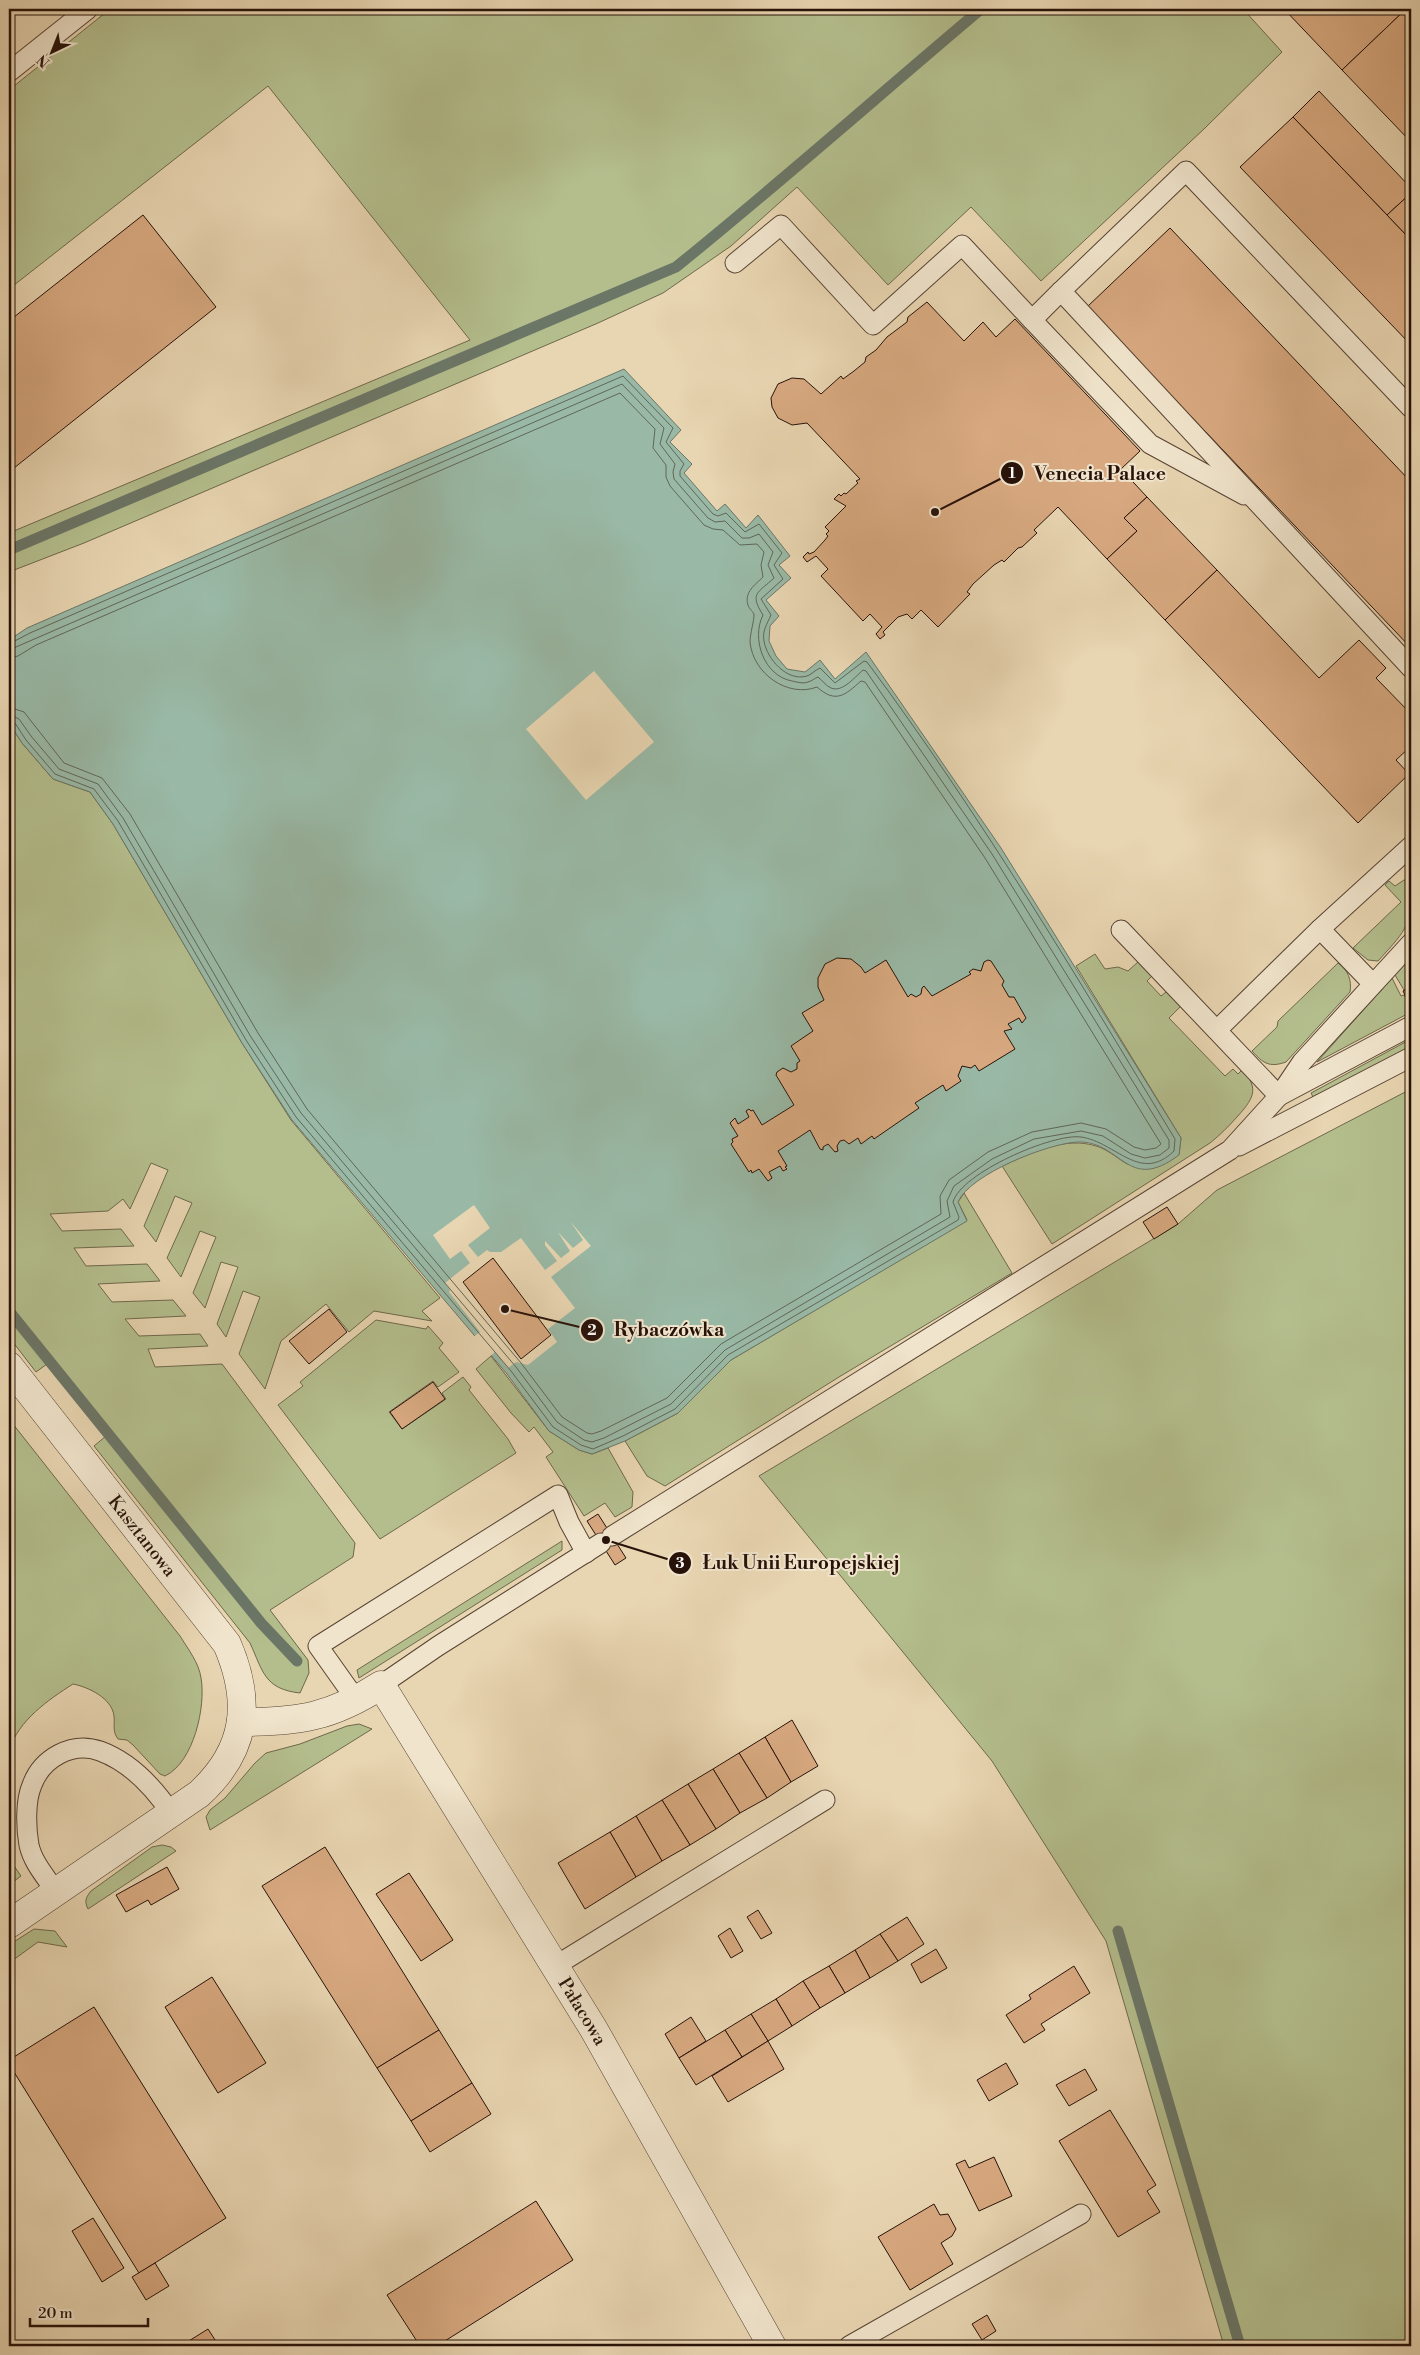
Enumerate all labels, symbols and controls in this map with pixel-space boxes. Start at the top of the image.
north arrow [28,28,78,78]
text: N [34,50,54,71]
callout: Venecia Palace [999,456,1176,490]
text: Venecia Palace [1033,462,1166,486]
text: 1 [1008,464,1016,483]
callout: Rybaczówka [579,1313,735,1347]
text: Rybaczówka [614,1318,725,1342]
text: 2 [587,1321,597,1340]
street label: Kasztanowa [103,1491,182,1582]
callout: Łuk Unii Europejskiej [668,1546,910,1580]
text: Łuk Unii Europejskiej [703,1551,899,1575]
text: 3 [675,1554,685,1573]
street label: Pałacowa [553,1973,612,2050]
scale bar [30,2295,148,2327]
text: 20 m [38,2304,73,2323]

